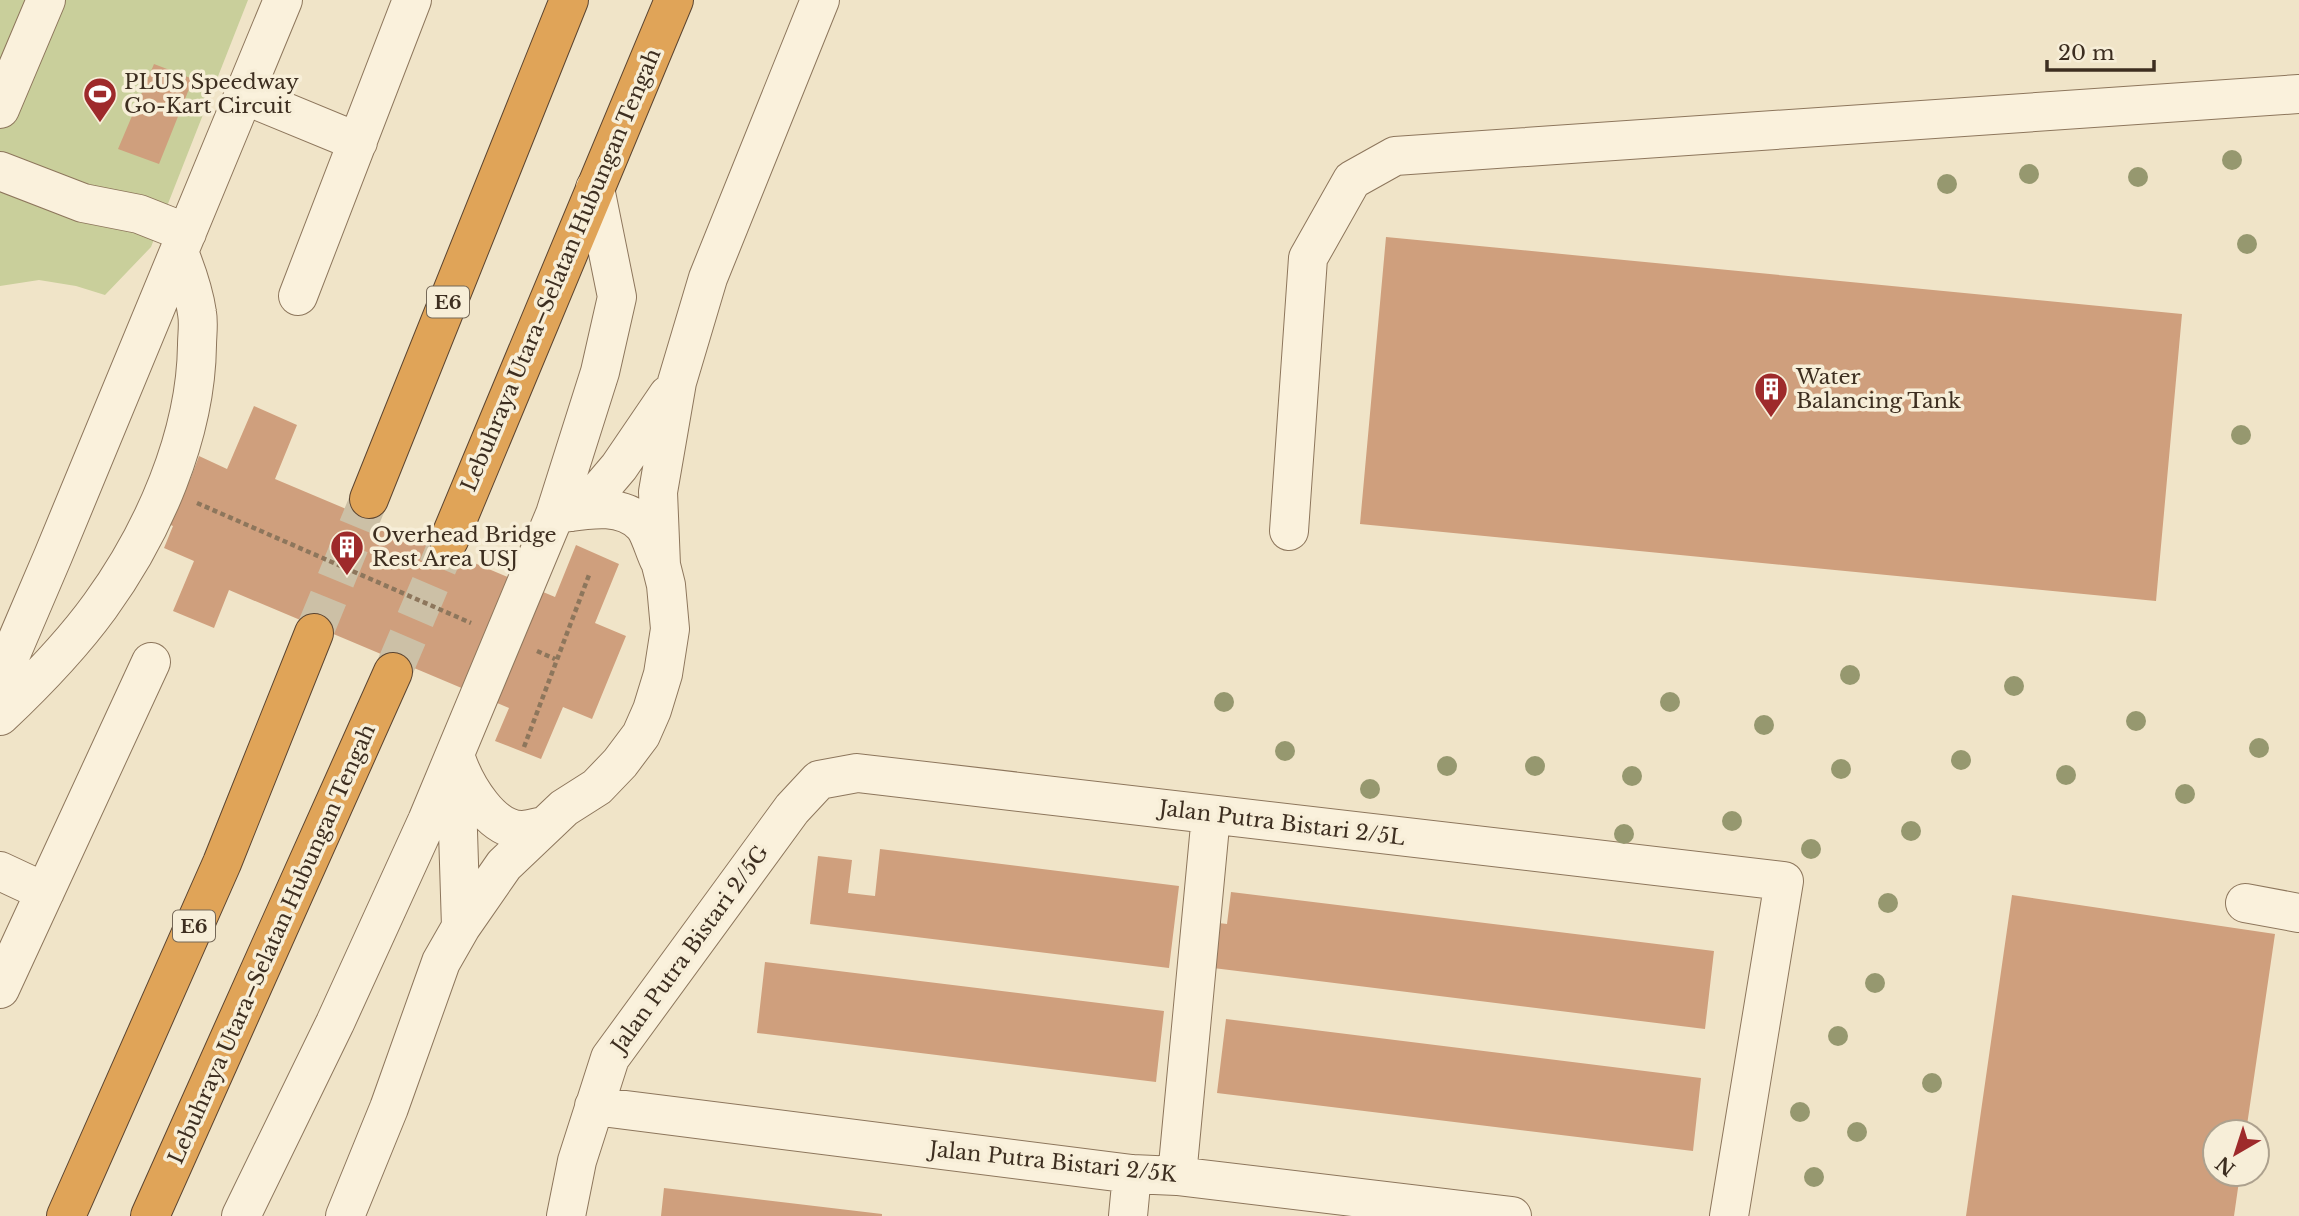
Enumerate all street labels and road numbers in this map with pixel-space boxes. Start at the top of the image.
street label: Lebuhraya Utara–Selatan Hubungan Tengah [456,45,666,495]
road number: E6 [427,286,469,318]
street label: Lebuhraya Utara–Selatan Hubungan Tengah [163,720,381,1168]
street label: Jalan Putra Bistari 2/5L [1155,795,1406,851]
street label: Jalan Putra Bistari 2/5G [604,840,774,1060]
road number: E6 [173,910,215,942]
street label: Jalan Putra Bistari 2/5K [925,1136,1178,1188]

